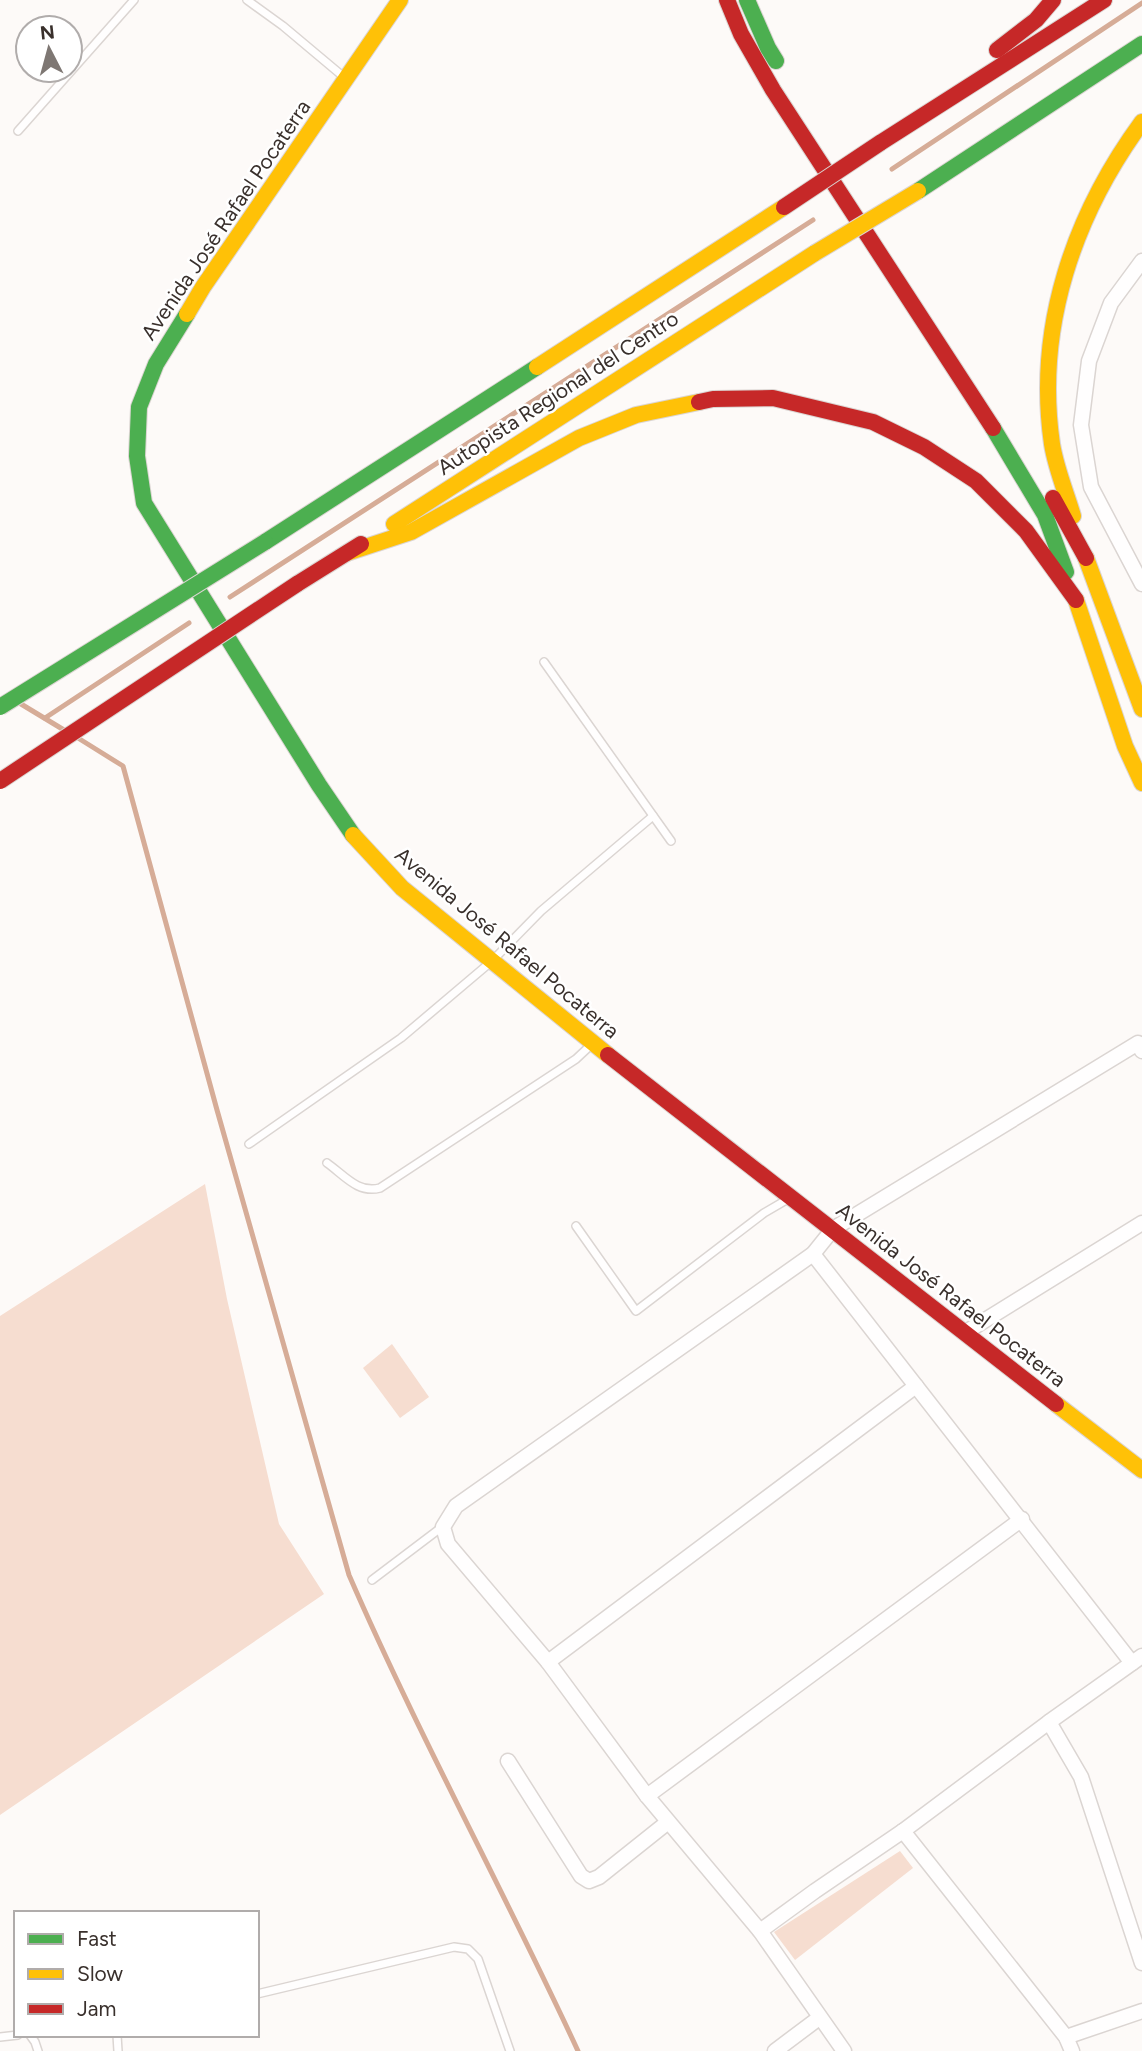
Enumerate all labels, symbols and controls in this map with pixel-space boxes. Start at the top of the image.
north arrow [14,14,84,84]
text: N [39,20,56,45]
street label: Avenida José Rafael Pocaterra [136,95,315,345]
street label: Autopista Regional del Centro [433,305,683,480]
street label: Avenida José Rafael Pocaterra [390,842,624,1044]
street label: Avenida José Rafael Pocaterra [832,1197,1071,1392]
legend [14,1911,259,2037]
text: Fast [77,1926,117,1951]
text: Slow [77,1961,123,1986]
text: Jam [77,1996,116,2021]

